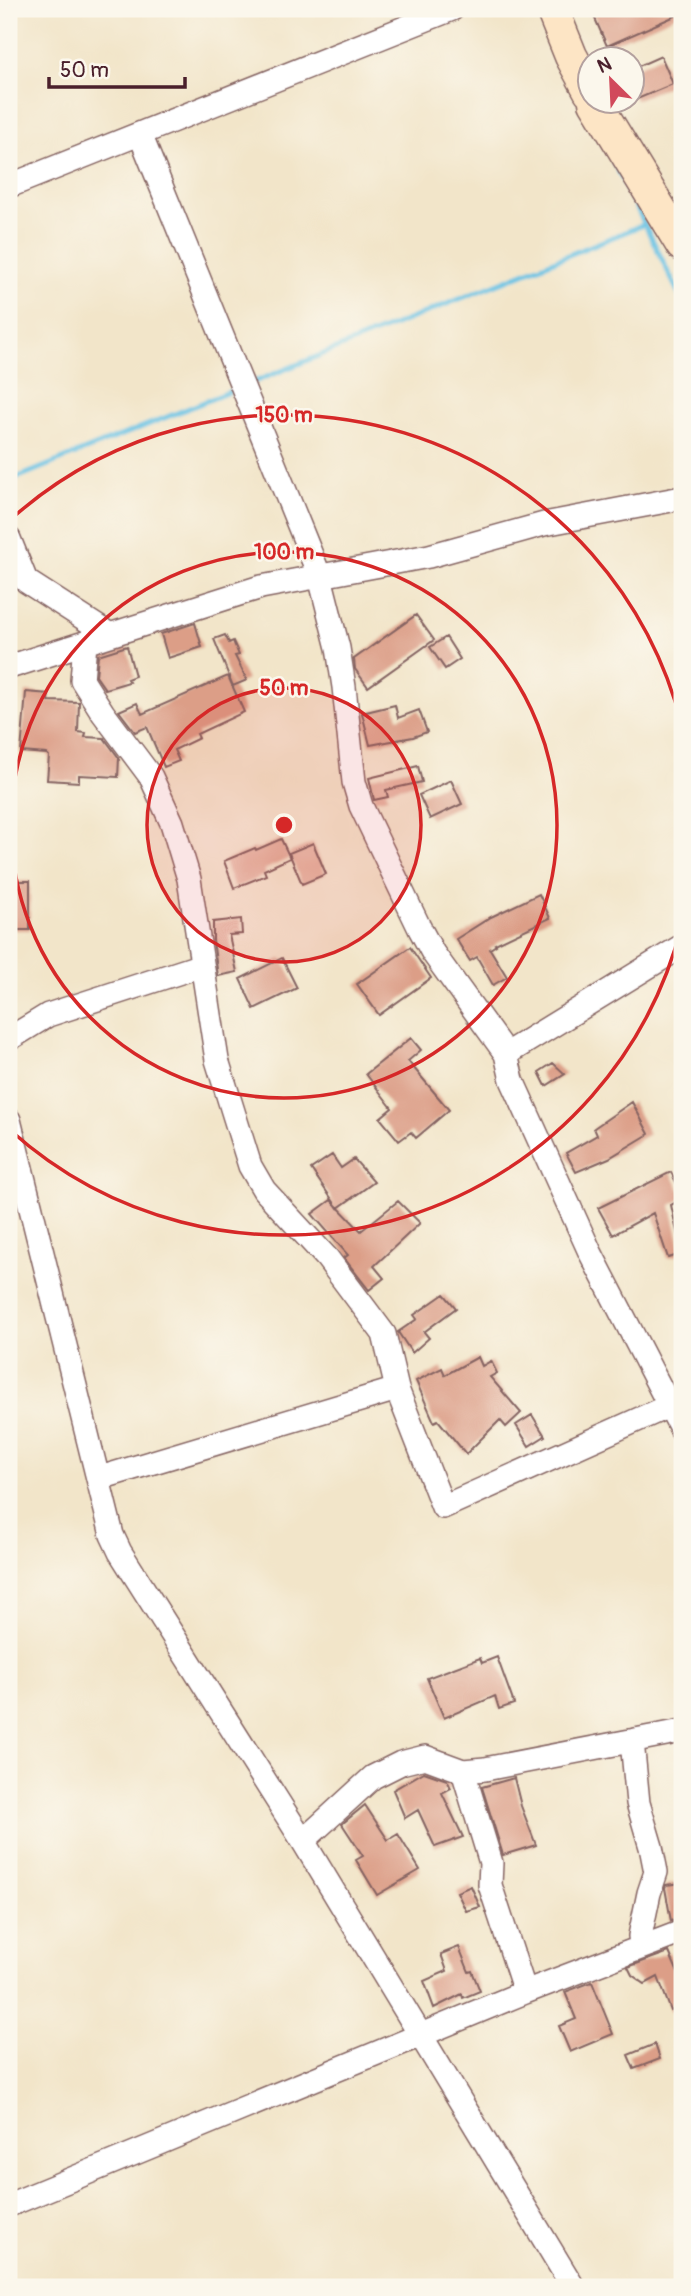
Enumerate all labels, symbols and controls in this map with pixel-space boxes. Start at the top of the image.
scale bar [49,46,186,90]
north arrow [576,46,646,116]
text: N [594,52,615,79]
text: 50 m [60,57,109,84]
text: 150 m [255,402,313,429]
text: 100 m [254,539,314,566]
text: 50 m [260,675,309,702]
centre of rings [272,813,296,837]

